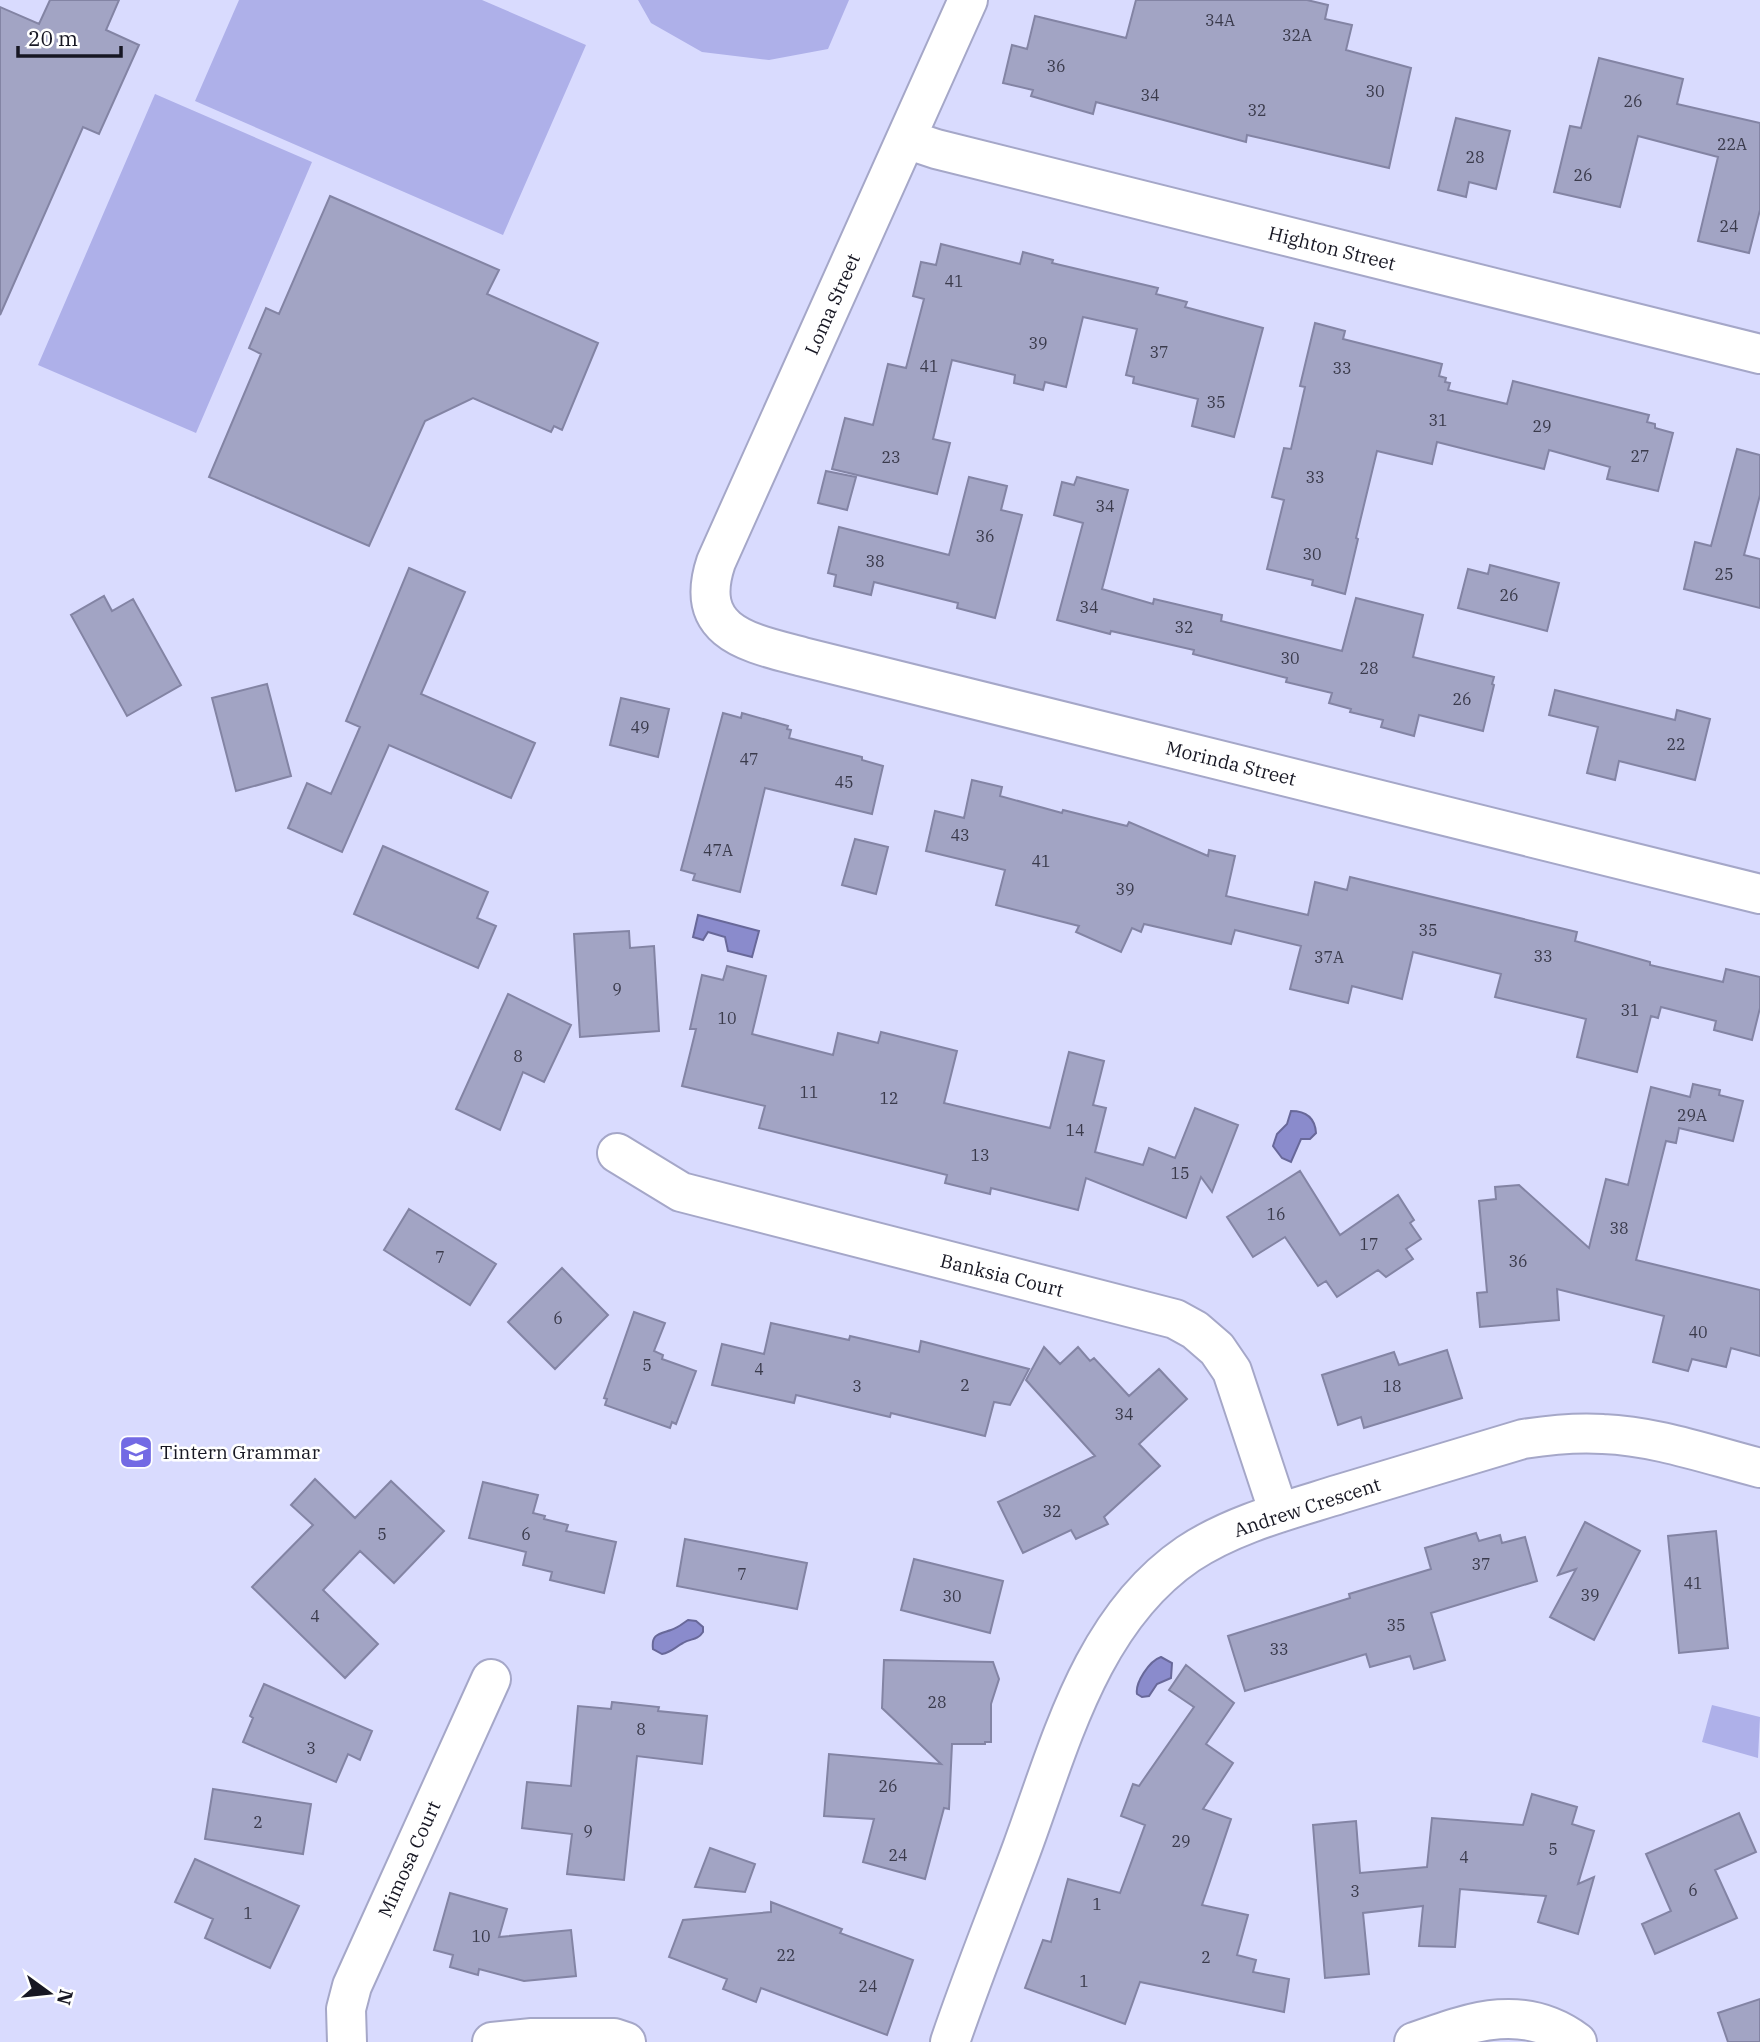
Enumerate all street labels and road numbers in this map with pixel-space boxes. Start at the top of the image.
street label: Highton Street [1266,221,1398,275]
street label: Loma Street [799,249,865,358]
street label: Morinda Street [1163,735,1299,791]
street label: Banksia Court [938,1248,1066,1302]
street label: Andrew Crescent [1230,1472,1384,1542]
street label: Mimosa Court [373,1797,446,1921]

